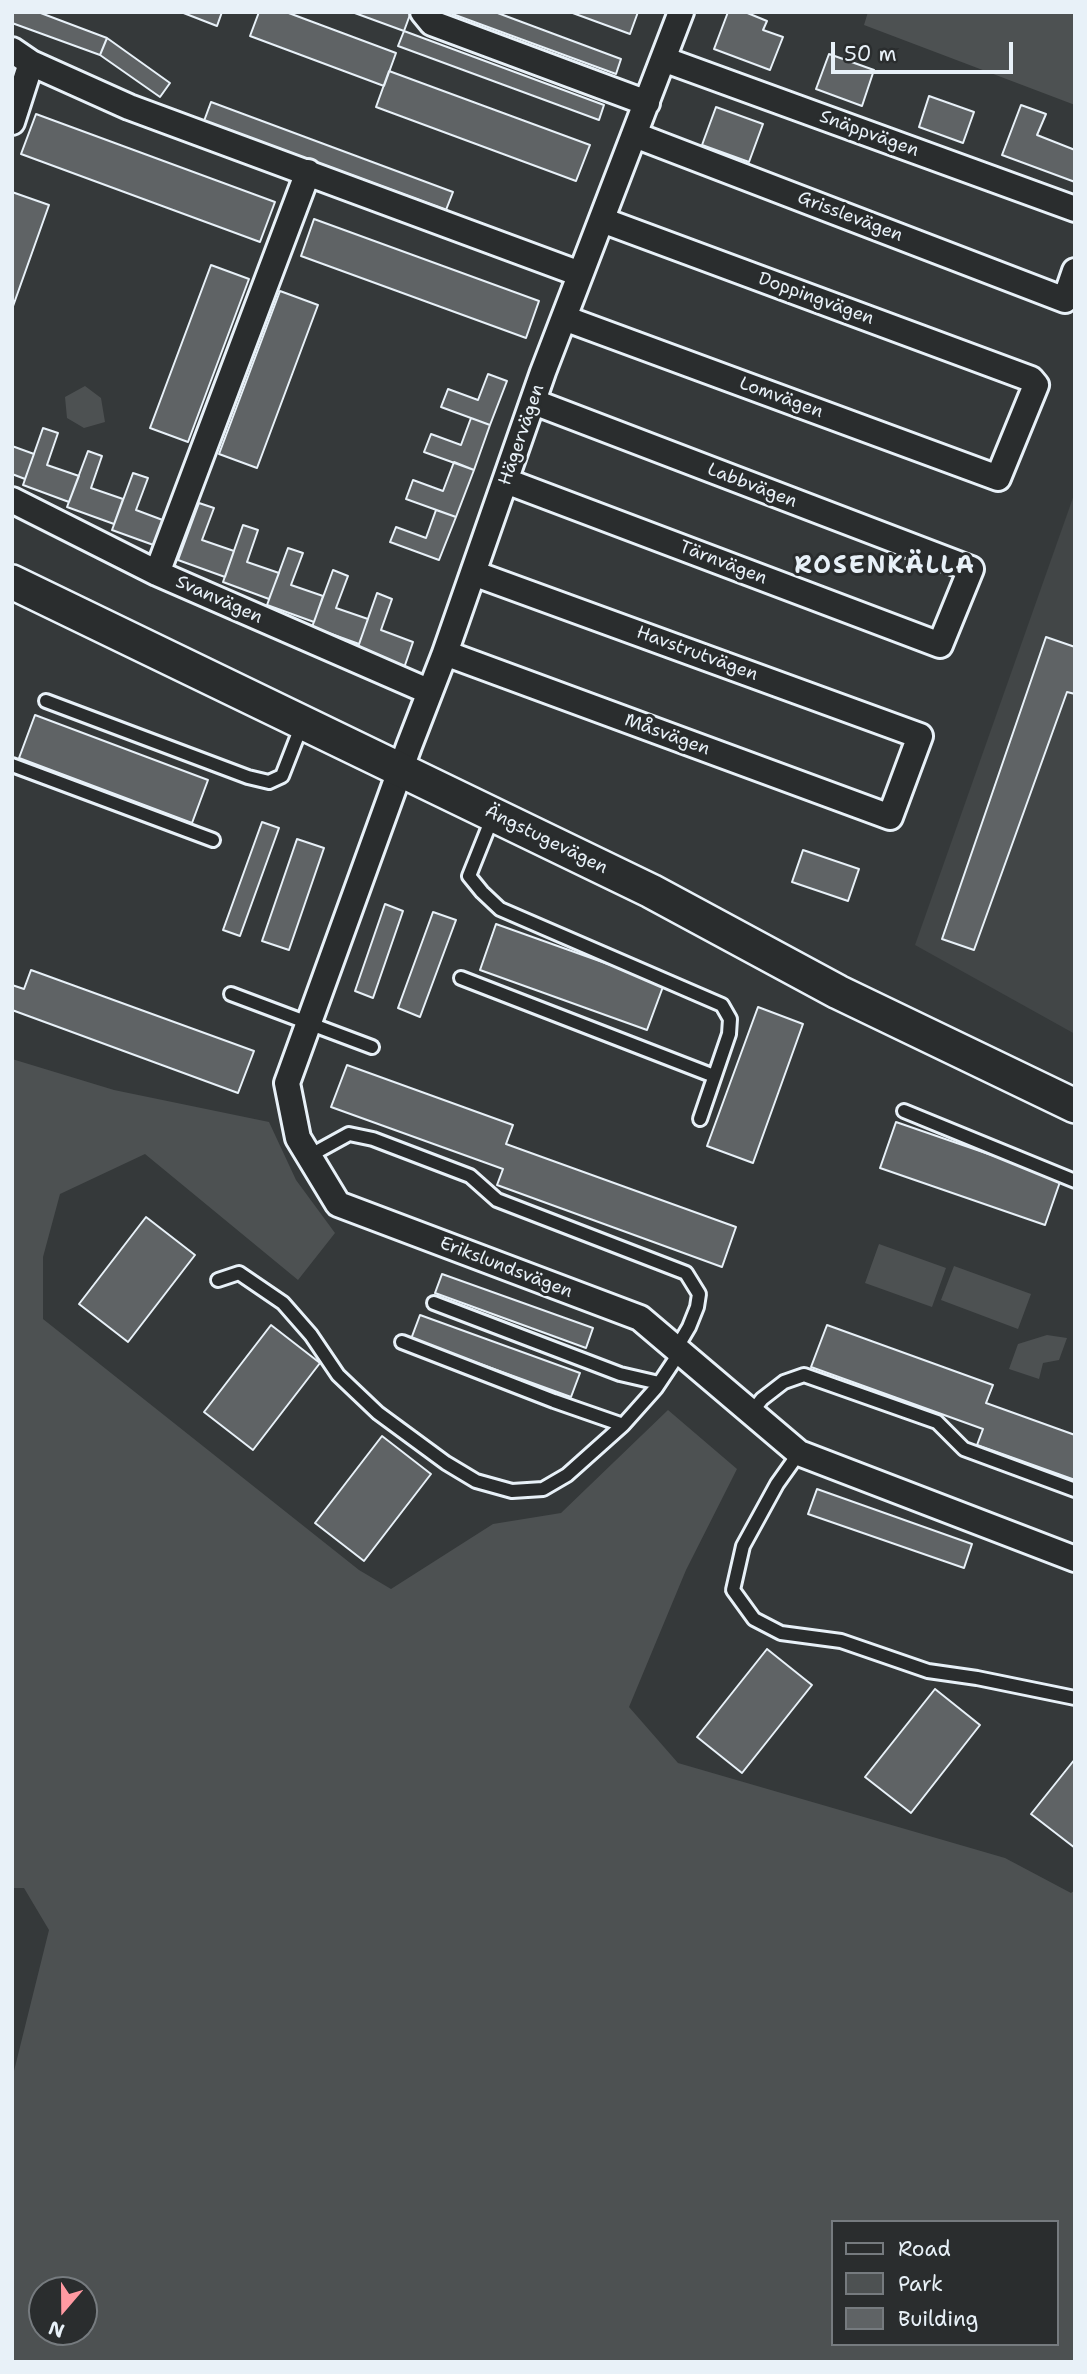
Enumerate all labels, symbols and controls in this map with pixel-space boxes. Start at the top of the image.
scale bar [835,28,1017,72]
text: 50 m [844,40,897,68]
street label: Snäppvägen [816,106,922,162]
street label: Grisslevägen [794,187,906,247]
street label: Doppingvägen [755,268,877,330]
street label: Lomvägen [736,373,826,423]
street label: Hägervägen [495,382,549,488]
street label: Labbvägen [704,459,800,513]
street label: Tärnvägen [676,536,770,590]
district label: ROSENKÄLLA [795,553,975,581]
street label: Svanvägen [172,571,266,629]
street label: Havstrutvägen [633,622,761,686]
street label: Måsvägen [621,710,713,760]
street label: Ängstugevägen [481,801,611,879]
street label: Erikslundsvägen [437,1233,575,1303]
legend [832,2220,1059,2346]
text: Road [898,2235,951,2263]
text: Park [898,2270,943,2298]
north arrow [28,2276,98,2346]
text: Building [898,2305,978,2333]
text: N [45,2315,68,2344]

